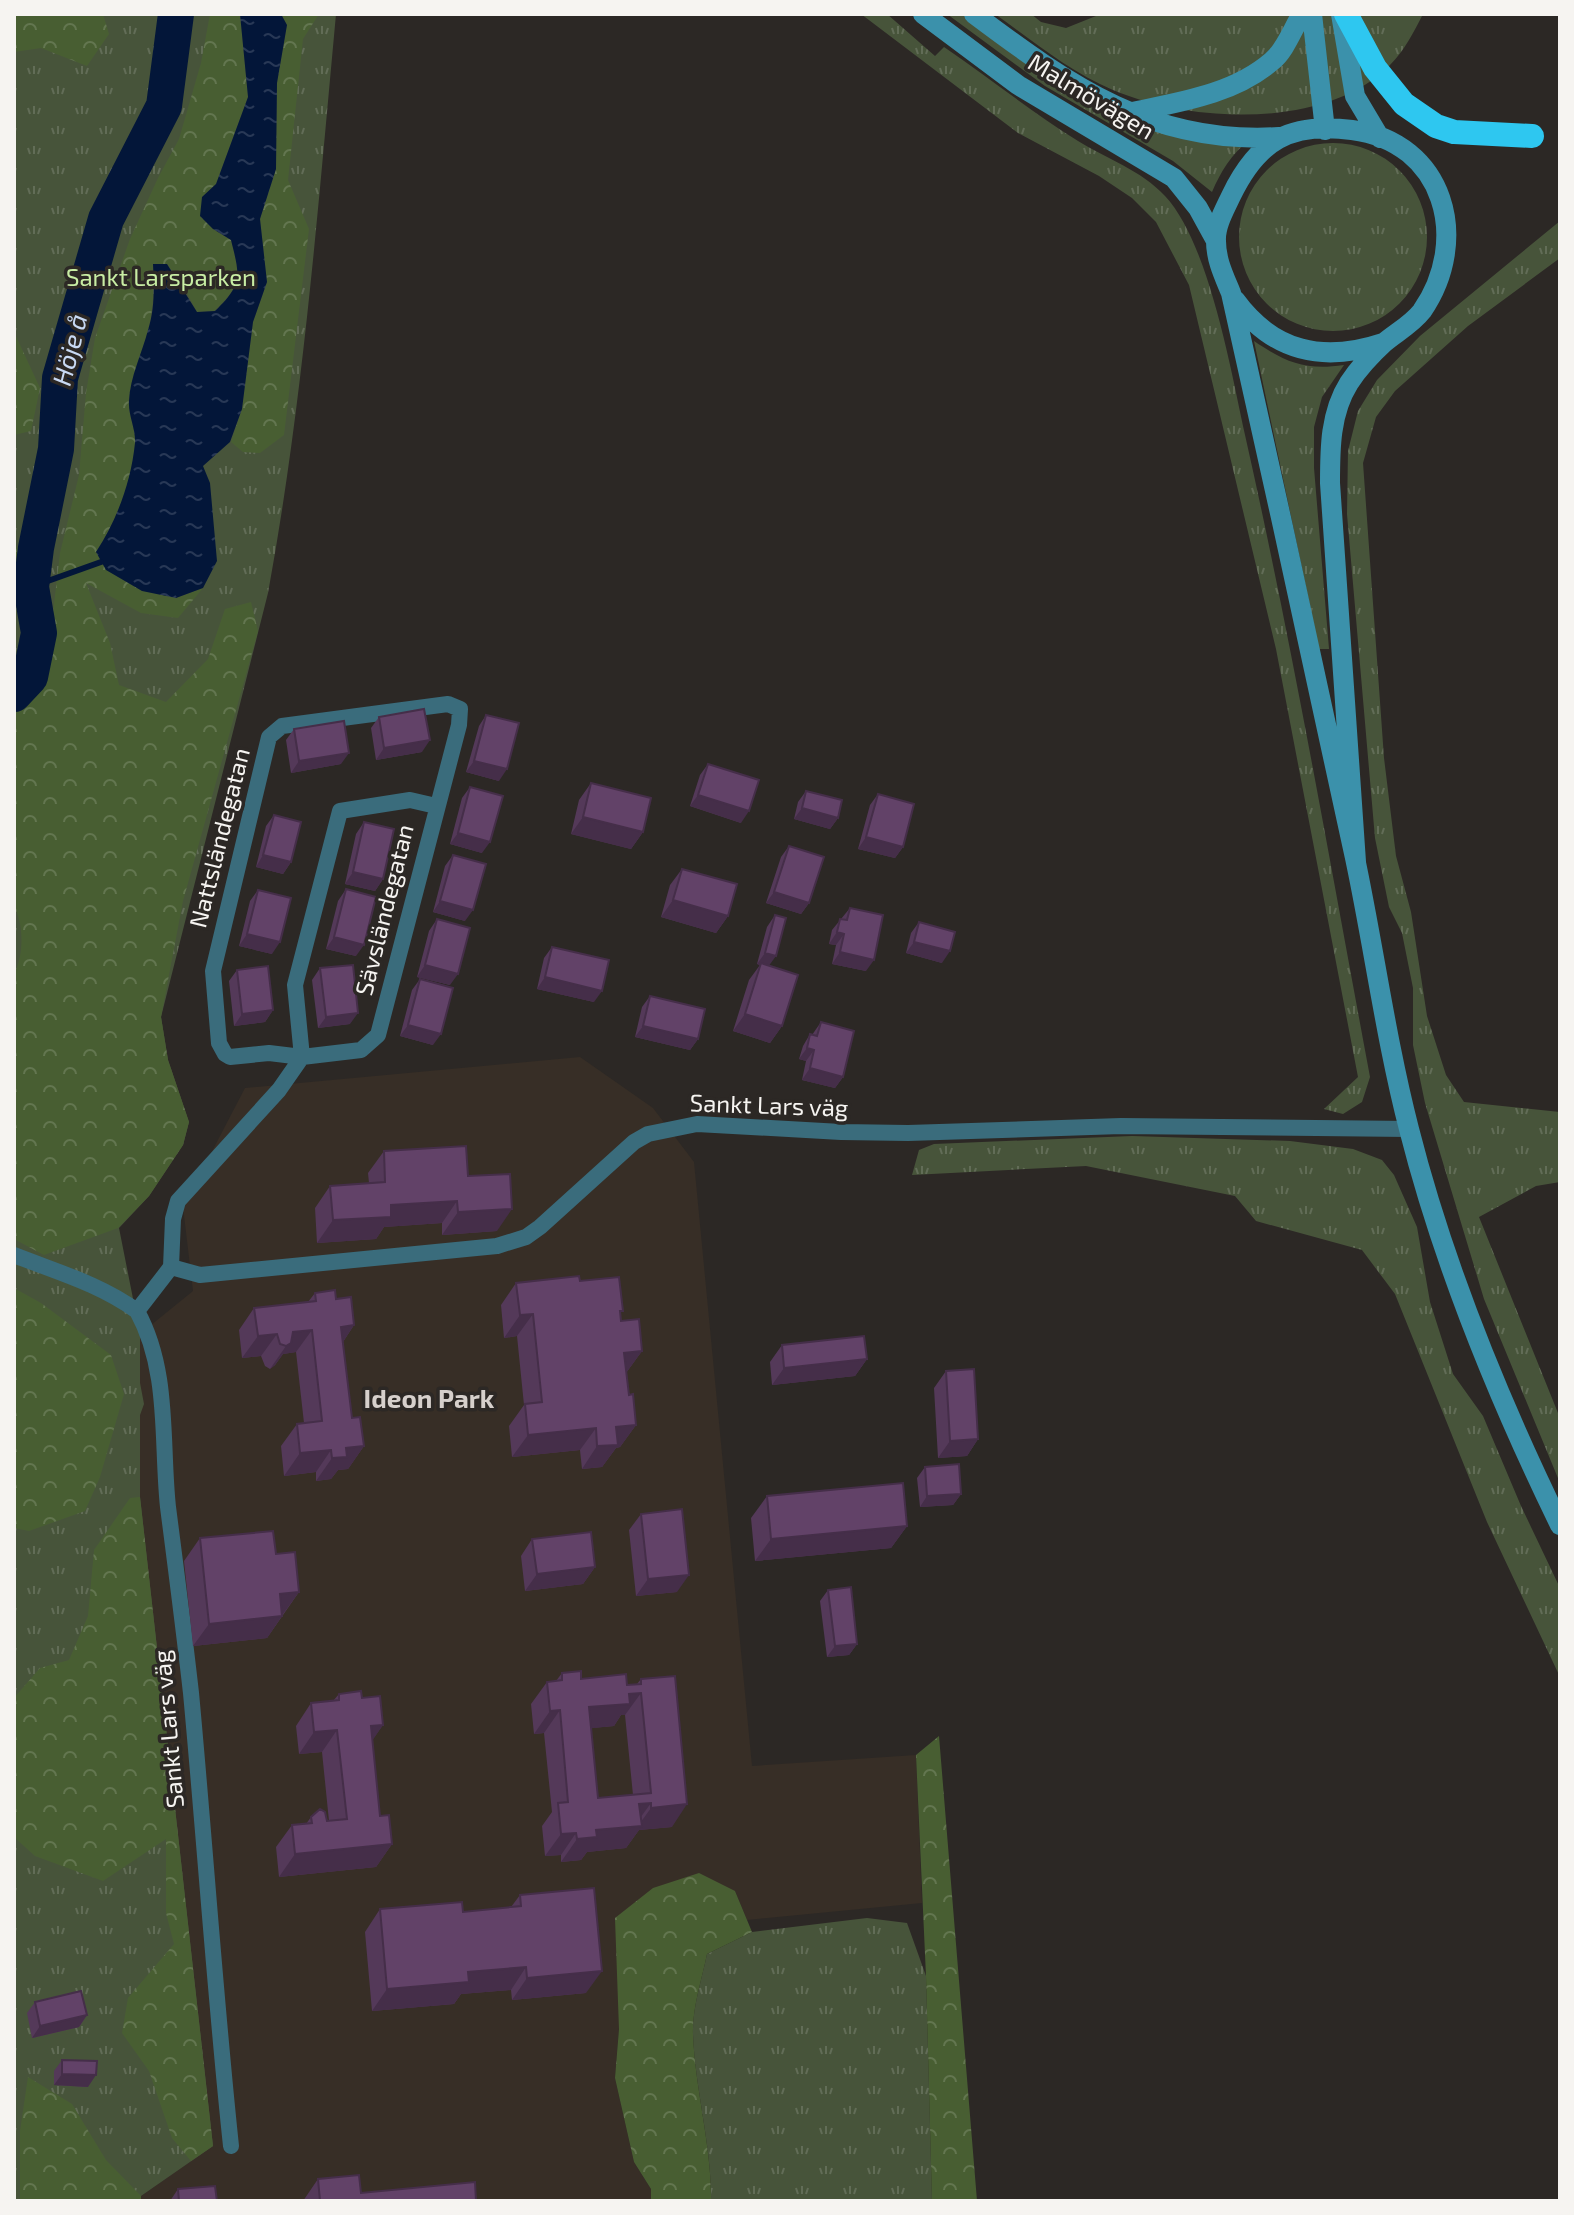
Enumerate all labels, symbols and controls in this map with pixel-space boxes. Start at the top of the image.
street label: Malmövägen [1024,47,1160,145]
park label: Sankt Larsparken [66,262,256,291]
water label: Höje å [45,310,92,389]
street label: Nattsländegatan [182,745,255,931]
street label: Sävsländegatan [348,821,419,998]
street label: Sankt Lars väg [689,1087,849,1122]
district label: Ideon Park [364,1382,495,1413]
street label: Sankt Lars väg [146,1649,189,1809]

